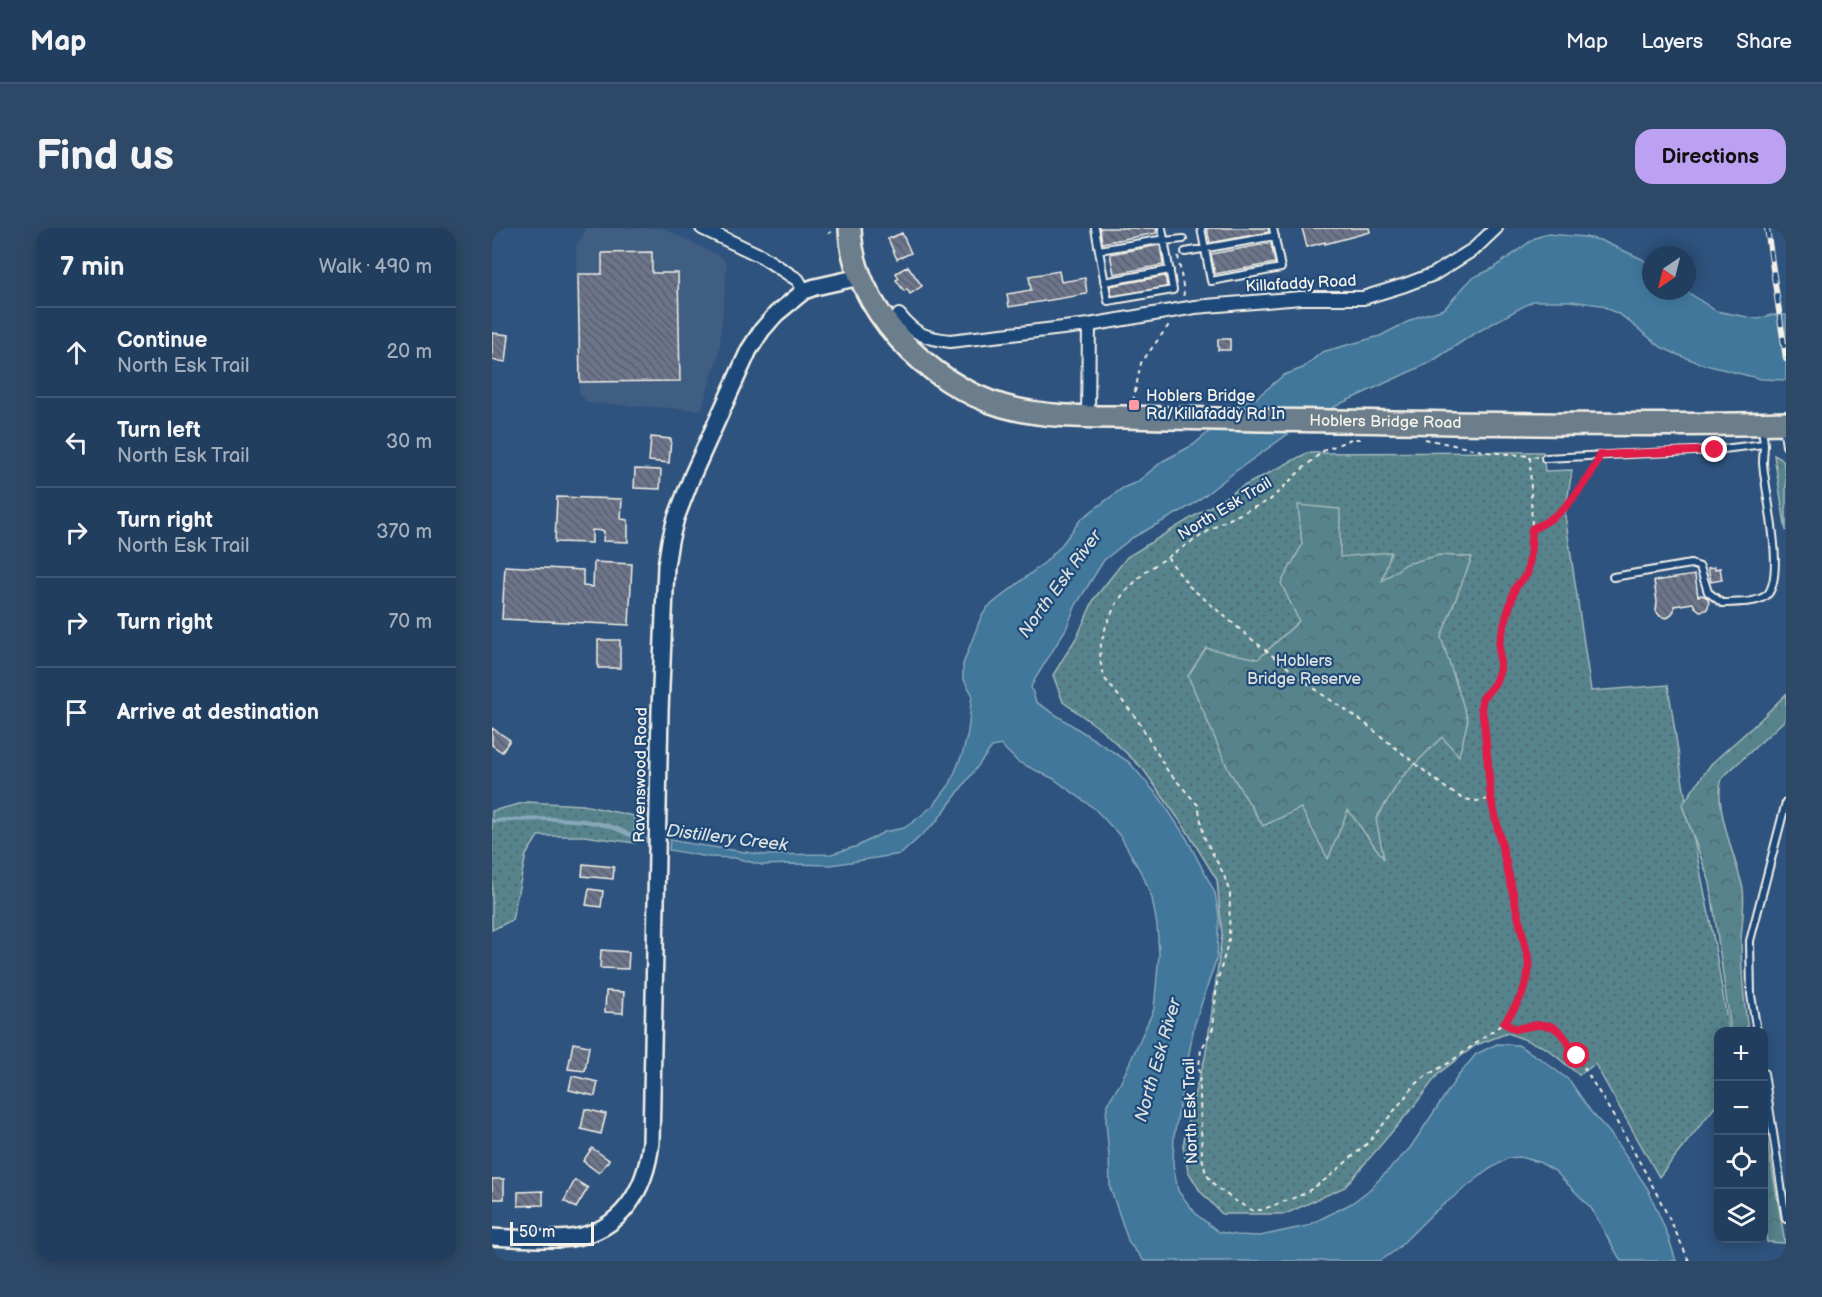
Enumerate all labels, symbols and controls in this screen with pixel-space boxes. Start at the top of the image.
text: Map [30,25,86,58]
text: Map [1566,29,1608,54]
text: Layers [1641,29,1703,54]
text: Share [1736,29,1792,54]
button: Directions [1635,129,1786,184]
text: Find us [36,131,174,182]
north arrow [1642,246,1696,300]
text: 7 min [60,252,124,283]
text: Walk · 490 m [319,255,432,279]
street label: Killafaddy Road [1245,272,1357,296]
text: Continue [117,327,207,354]
icon: ahead [60,336,93,369]
text: 20 m [387,340,432,364]
text: North Esk Trail [117,354,249,378]
place label: Hoblers Bridge Rd/Killafaddy Rd In [1146,387,1285,424]
marker: Hoblers Bridge Rd/Killafaddy Rd In [1127,398,1141,412]
street label: Hoblers Bridge Road [1309,411,1462,432]
text: Turn left [117,417,201,444]
icon: left [60,426,93,459]
text: 30 m [386,430,432,454]
route end [1701,436,1727,462]
text: North Esk Trail [117,444,249,468]
street label: North Esk Trail [1175,474,1275,544]
text: Turn right [117,507,213,534]
icon: right [60,516,93,549]
text: 370 m [376,520,432,544]
water label: North Esk River [1014,525,1107,642]
text: North Esk Trail [117,534,249,558]
icon: right [60,606,93,639]
text: Turn right [117,609,213,636]
text: 70 m [388,610,432,634]
park label: Hoblers Bridge Reserve [1247,652,1361,689]
icon: arrive [60,696,93,729]
text: Arrive at destination [117,699,319,726]
street label: Ravenswood Road [630,707,652,843]
water label: Distillery Creek [665,820,790,856]
water label: North Esk River [1130,994,1186,1124]
map controls [1714,1027,1768,1243]
button: + [1714,1027,1768,1081]
route start [1563,1042,1589,1068]
street label: North Esk Trail [1180,1058,1202,1164]
button: − [1714,1081,1768,1135]
button: locate [1714,1135,1768,1189]
button: layers [1714,1189,1768,1243]
scale bar [510,1219,594,1246]
text: 50 m [519,1223,555,1242]

